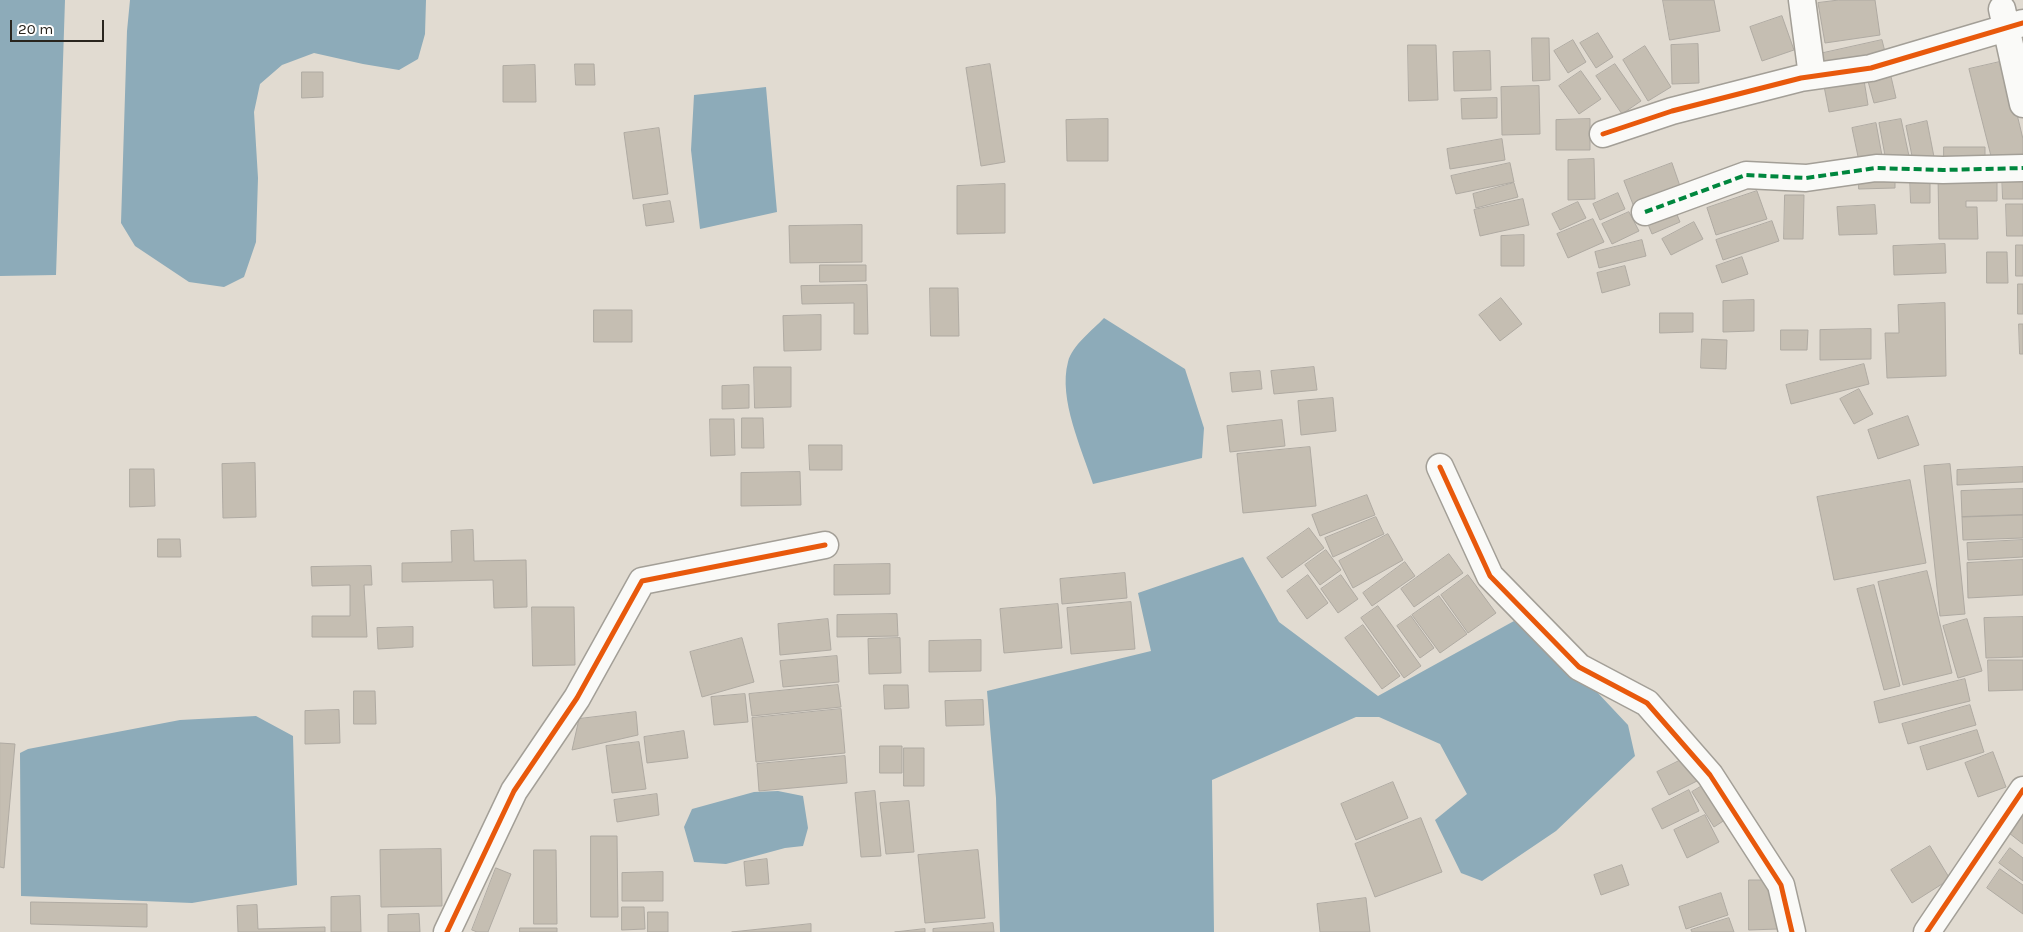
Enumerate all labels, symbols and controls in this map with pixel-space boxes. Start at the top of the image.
scale bar [12,10,106,42]
text: 20 m [18,20,53,38]

